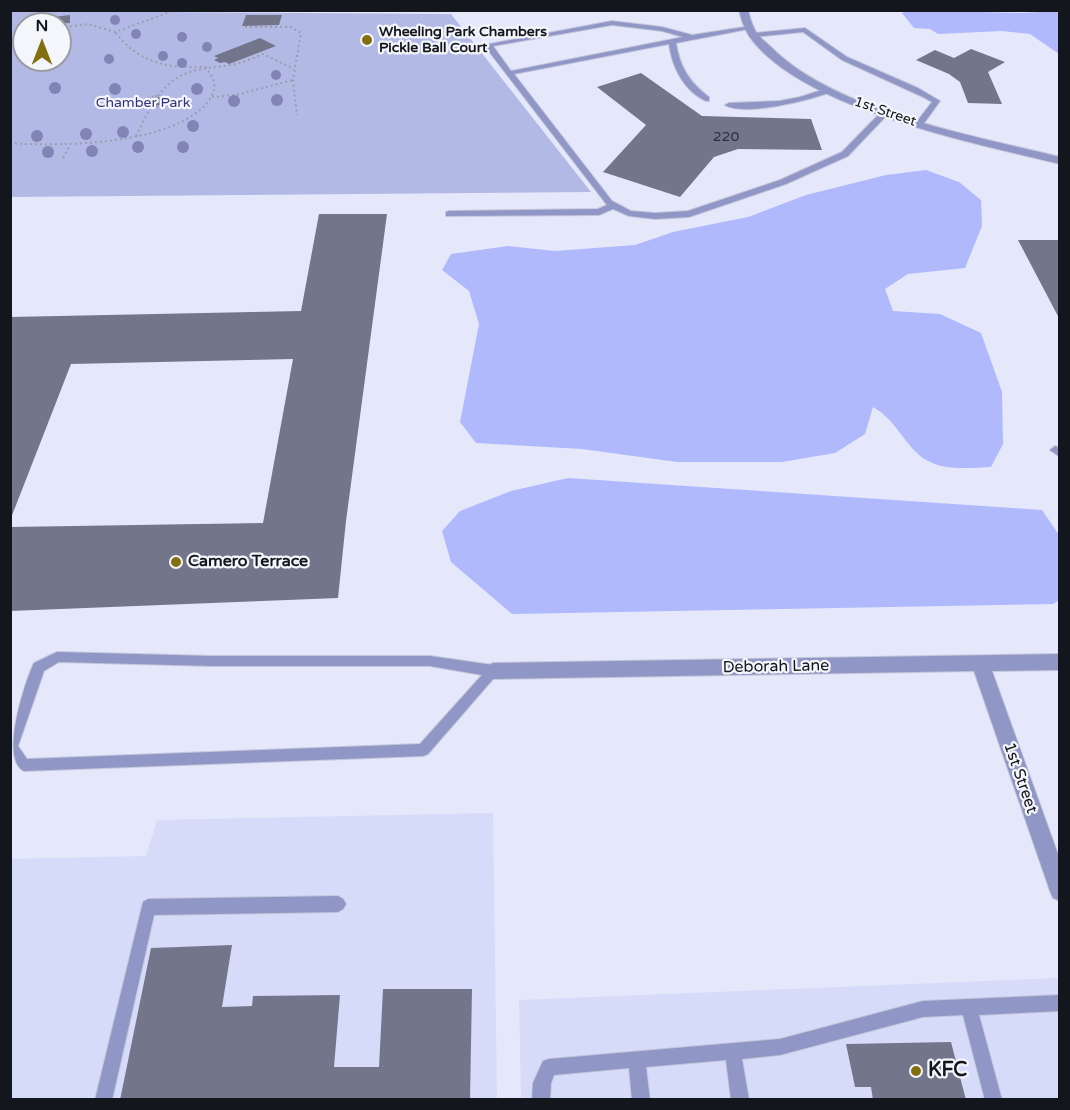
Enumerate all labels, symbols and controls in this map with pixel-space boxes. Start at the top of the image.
north arrow [12,12,72,72]
text: N [36,16,48,36]
place label: Wheeling Park Chambers Pickle Ball Court [379,24,547,56]
marker: Wheeling Park Chambers Pickle Ball Court [360,33,374,47]
street label: 1st Street [852,94,918,130]
park label: Chamber Park [96,95,190,111]
house number: 220 [713,129,739,145]
place label: Camero Terrace [188,552,308,572]
marker: Camero Terrace [169,555,183,569]
street label: Deborah Lane [723,656,829,678]
street label: 1st Street [999,740,1041,816]
place label: KFC [928,1059,967,1083]
marker: KFC [909,1064,923,1078]

